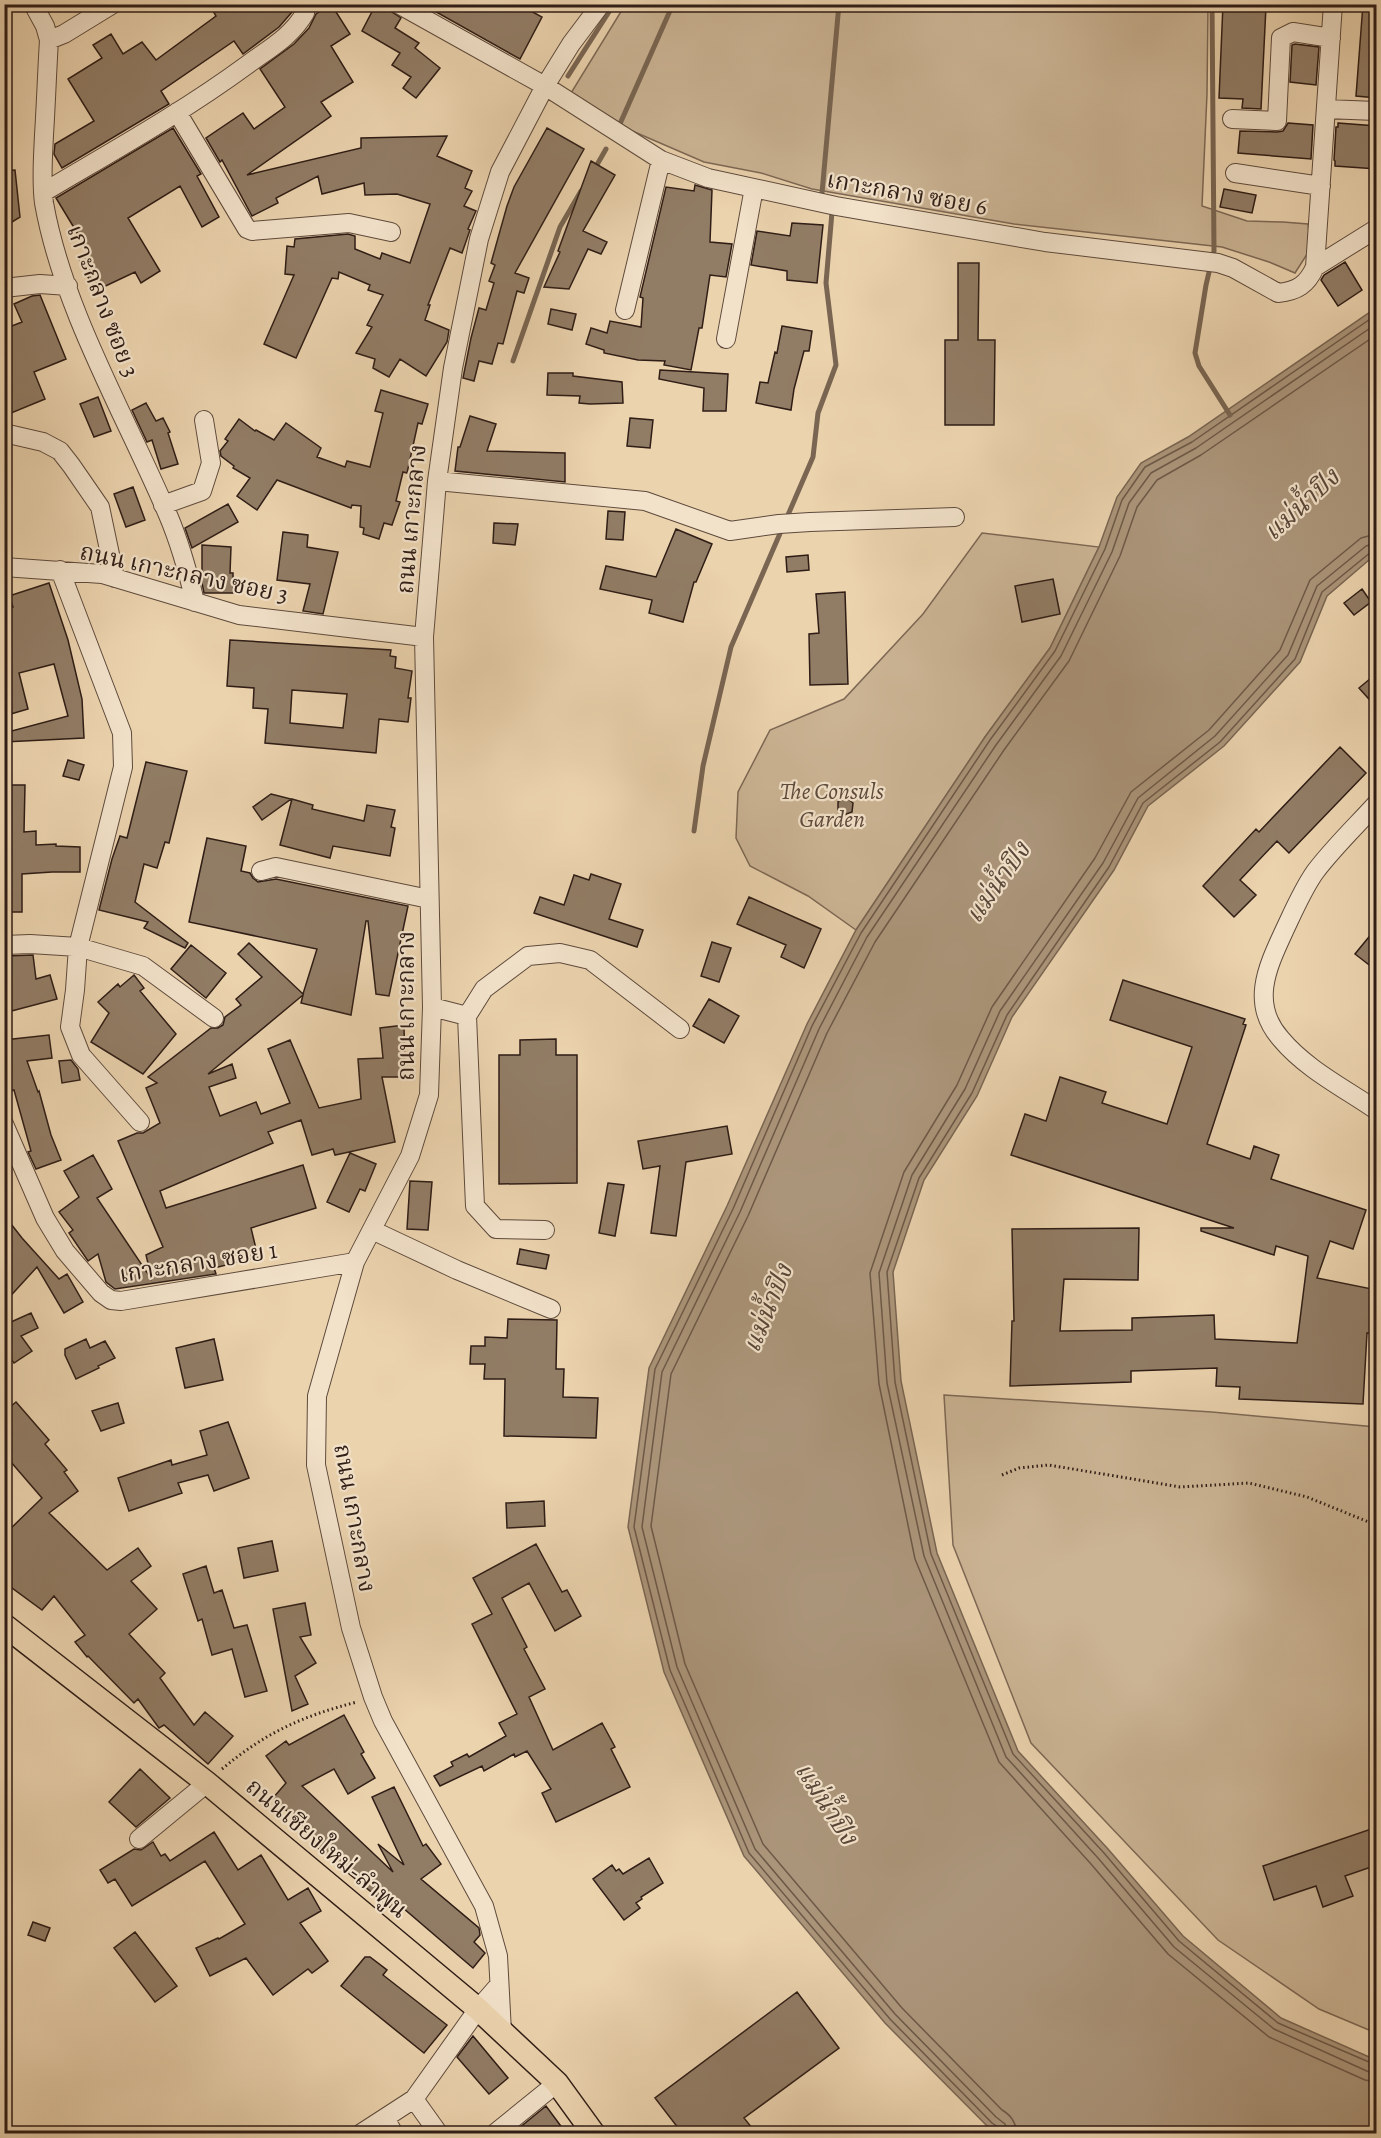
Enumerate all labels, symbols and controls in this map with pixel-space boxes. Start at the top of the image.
street label: เกาะกลาง ซอย 6 [824,163,990,223]
street label: เกาะกลาง ซอย 3 [59,220,147,382]
street label: ถนน เกาะกลาง [389,443,433,595]
water label: แม่น้ำปิง [1254,458,1348,549]
street label: ถนน เกาะกลาง ซอย 3 [77,535,291,611]
park label: The Consuls Garden [780,775,884,835]
water label: แม่น้ำปิง [955,832,1039,930]
street label: ถนน เกาะกลาง [390,931,422,1081]
street label: เกาะกลาง ซอย 1 [117,1234,279,1290]
water label: แม่น้ำปิง [732,1257,801,1358]
street label: ถนน เกาะกลาง [326,1441,384,1595]
water label: แม่น้ำปิง [787,1754,869,1852]
street label: ถนนเชียงใหม่-ลำพูน [239,1769,416,1925]

